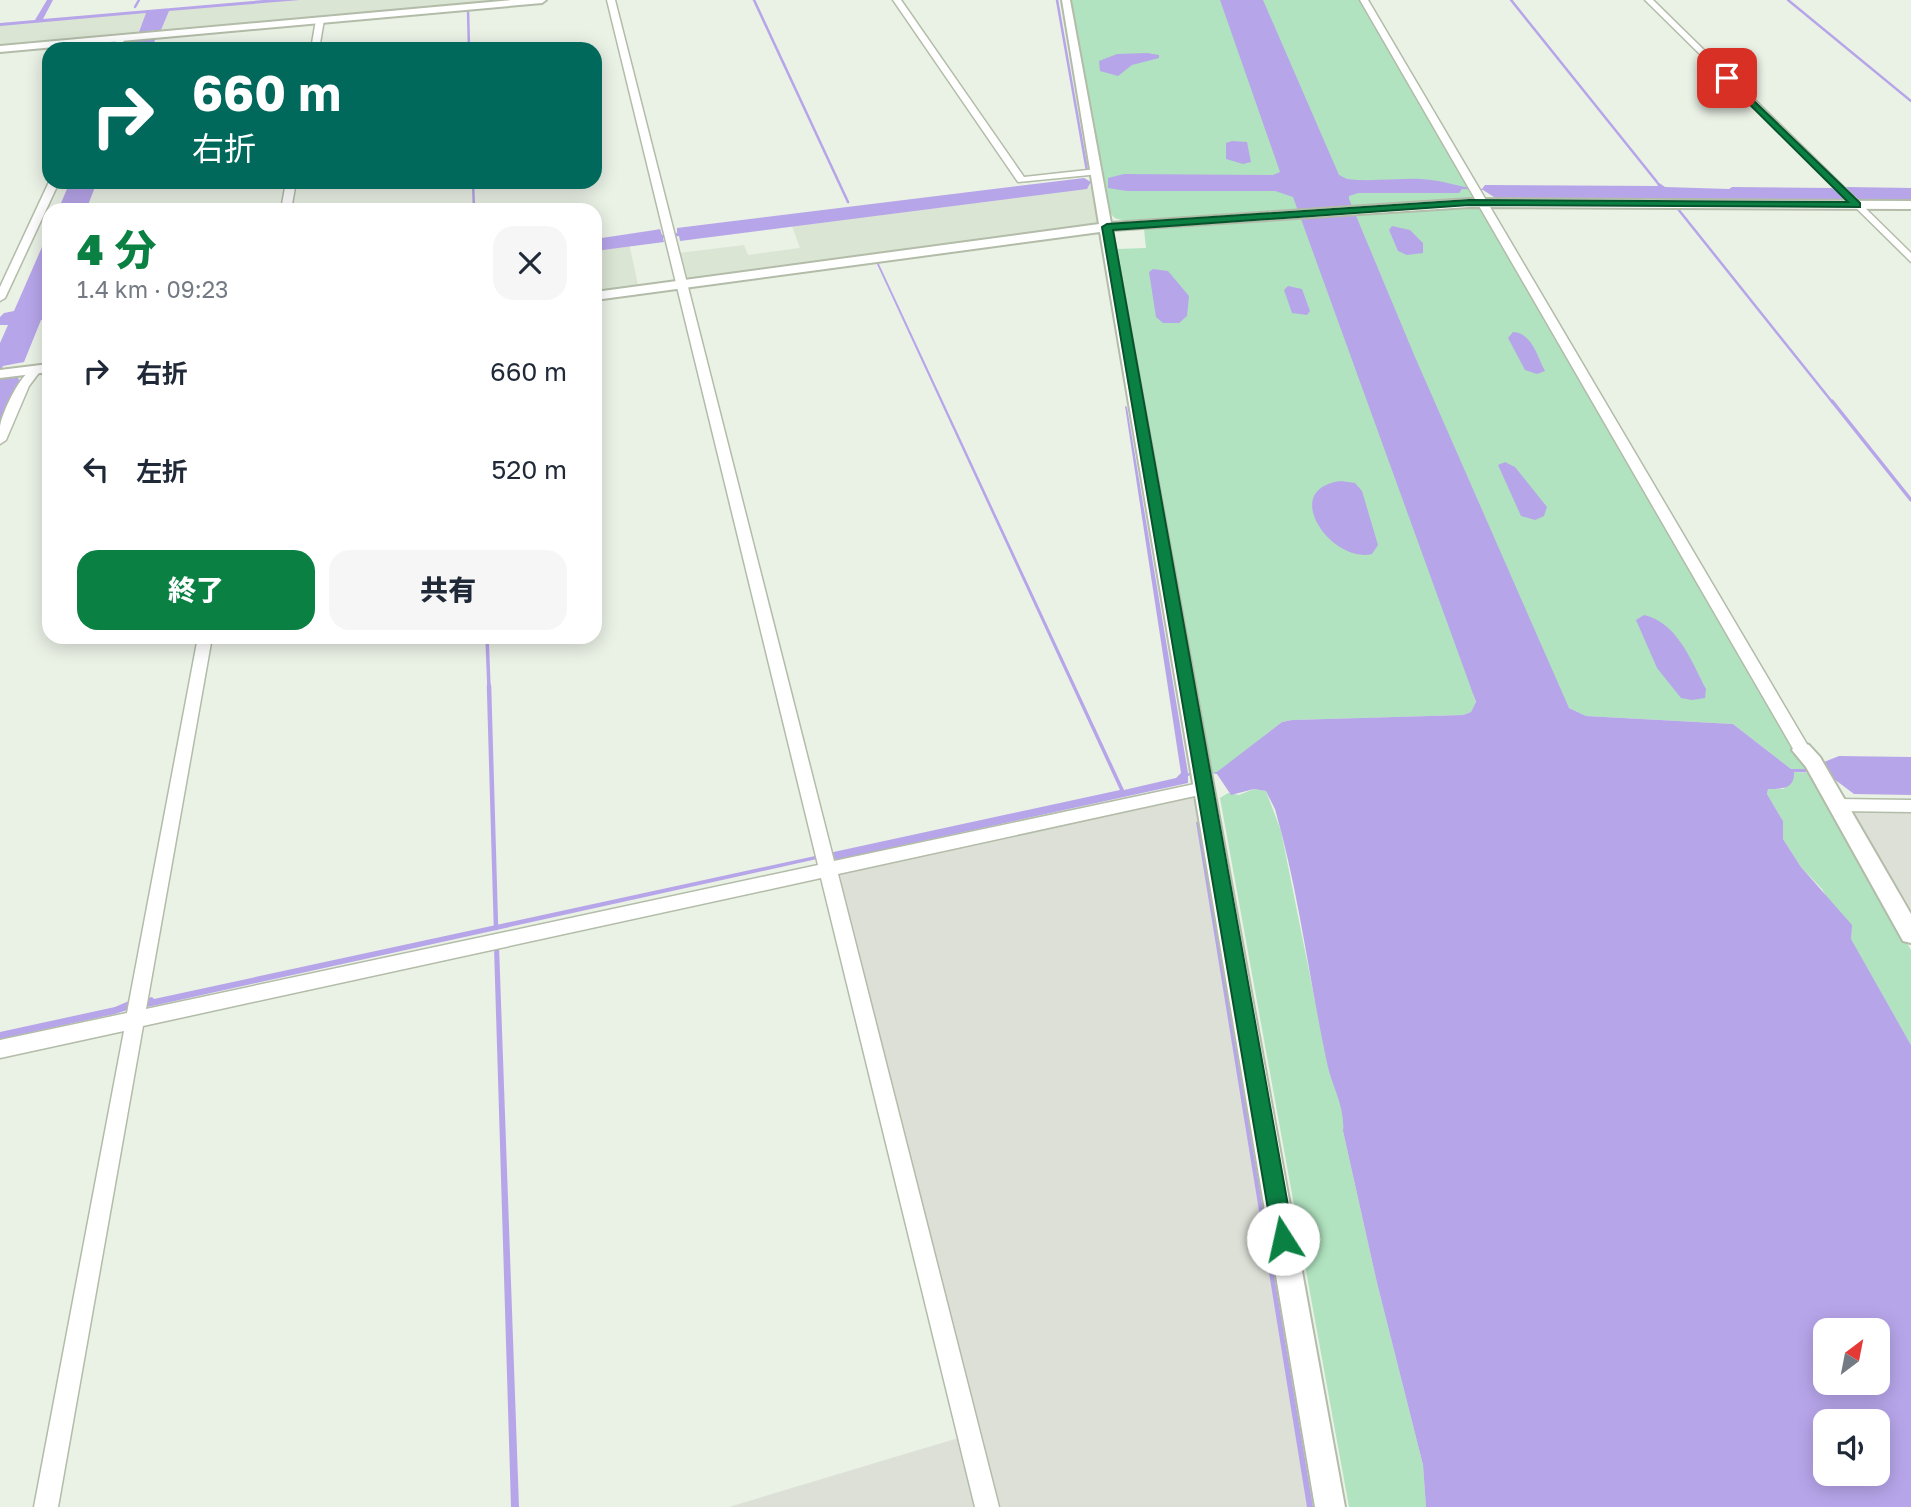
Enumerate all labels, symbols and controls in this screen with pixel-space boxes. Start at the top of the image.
pin [1697,48,1757,108]
icon: arrive [1708,59,1746,97]
text: 660 m [192,63,341,122]
icon: right [77,70,168,161]
text: 右折 [192,129,256,167]
text: 4 分 [77,224,156,274]
button: close [493,226,567,300]
text: 1.4 km · 09:23 [77,275,228,303]
icon: right [77,352,115,390]
text: 660 m [490,356,567,387]
text: 右折 [136,358,188,389]
icon: left [77,450,115,488]
text: 520 m [491,454,567,485]
text: 左折 [136,456,188,487]
button: 終了 [77,550,315,630]
button: 共有 [329,550,567,630]
position arrow [1246,1202,1320,1276]
north arrow [1813,1318,1890,1395]
map controls [1813,1318,1890,1486]
button: sound [1813,1409,1890,1486]

